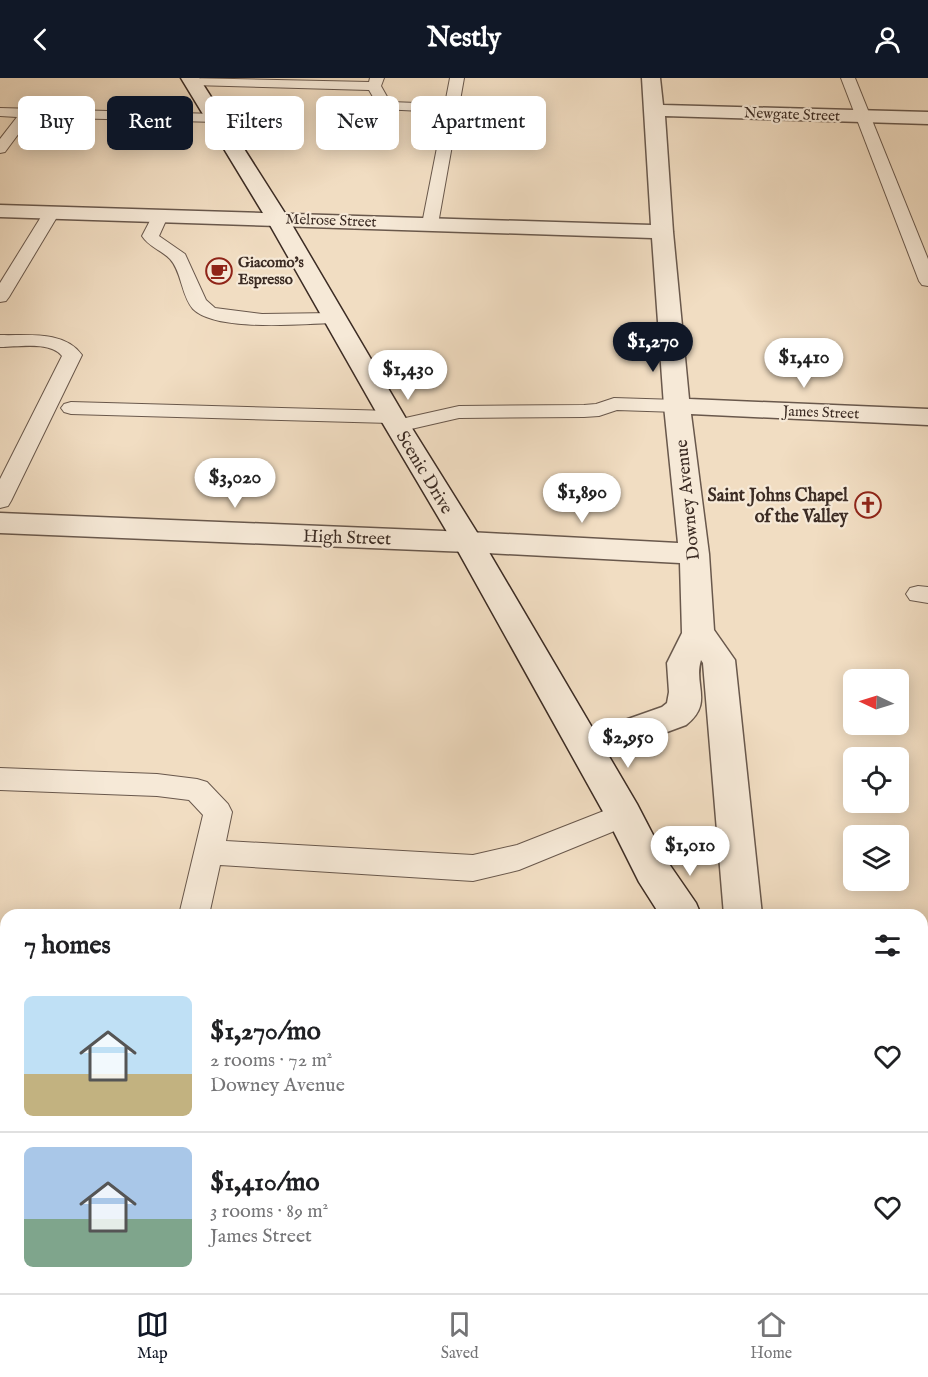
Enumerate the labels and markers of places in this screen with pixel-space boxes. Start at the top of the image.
place label: Giacomo's Espresso [238,253,305,289]
cafe icon: Giacomo's Espresso [204,256,234,286]
pin: $1,270 [604,322,702,373]
pin: $1,410 [755,338,853,389]
pin: $1,430 [359,350,457,401]
pin: $3,020 [186,458,284,509]
pin: $1,890 [533,473,631,524]
place label: Saint Johns Chapel of the Valley [707,485,849,529]
church icon: Saint Johns Chapel of the Valley [853,490,883,520]
pin: $2,950 [579,718,677,769]
pin: $1,010 [641,826,739,877]

